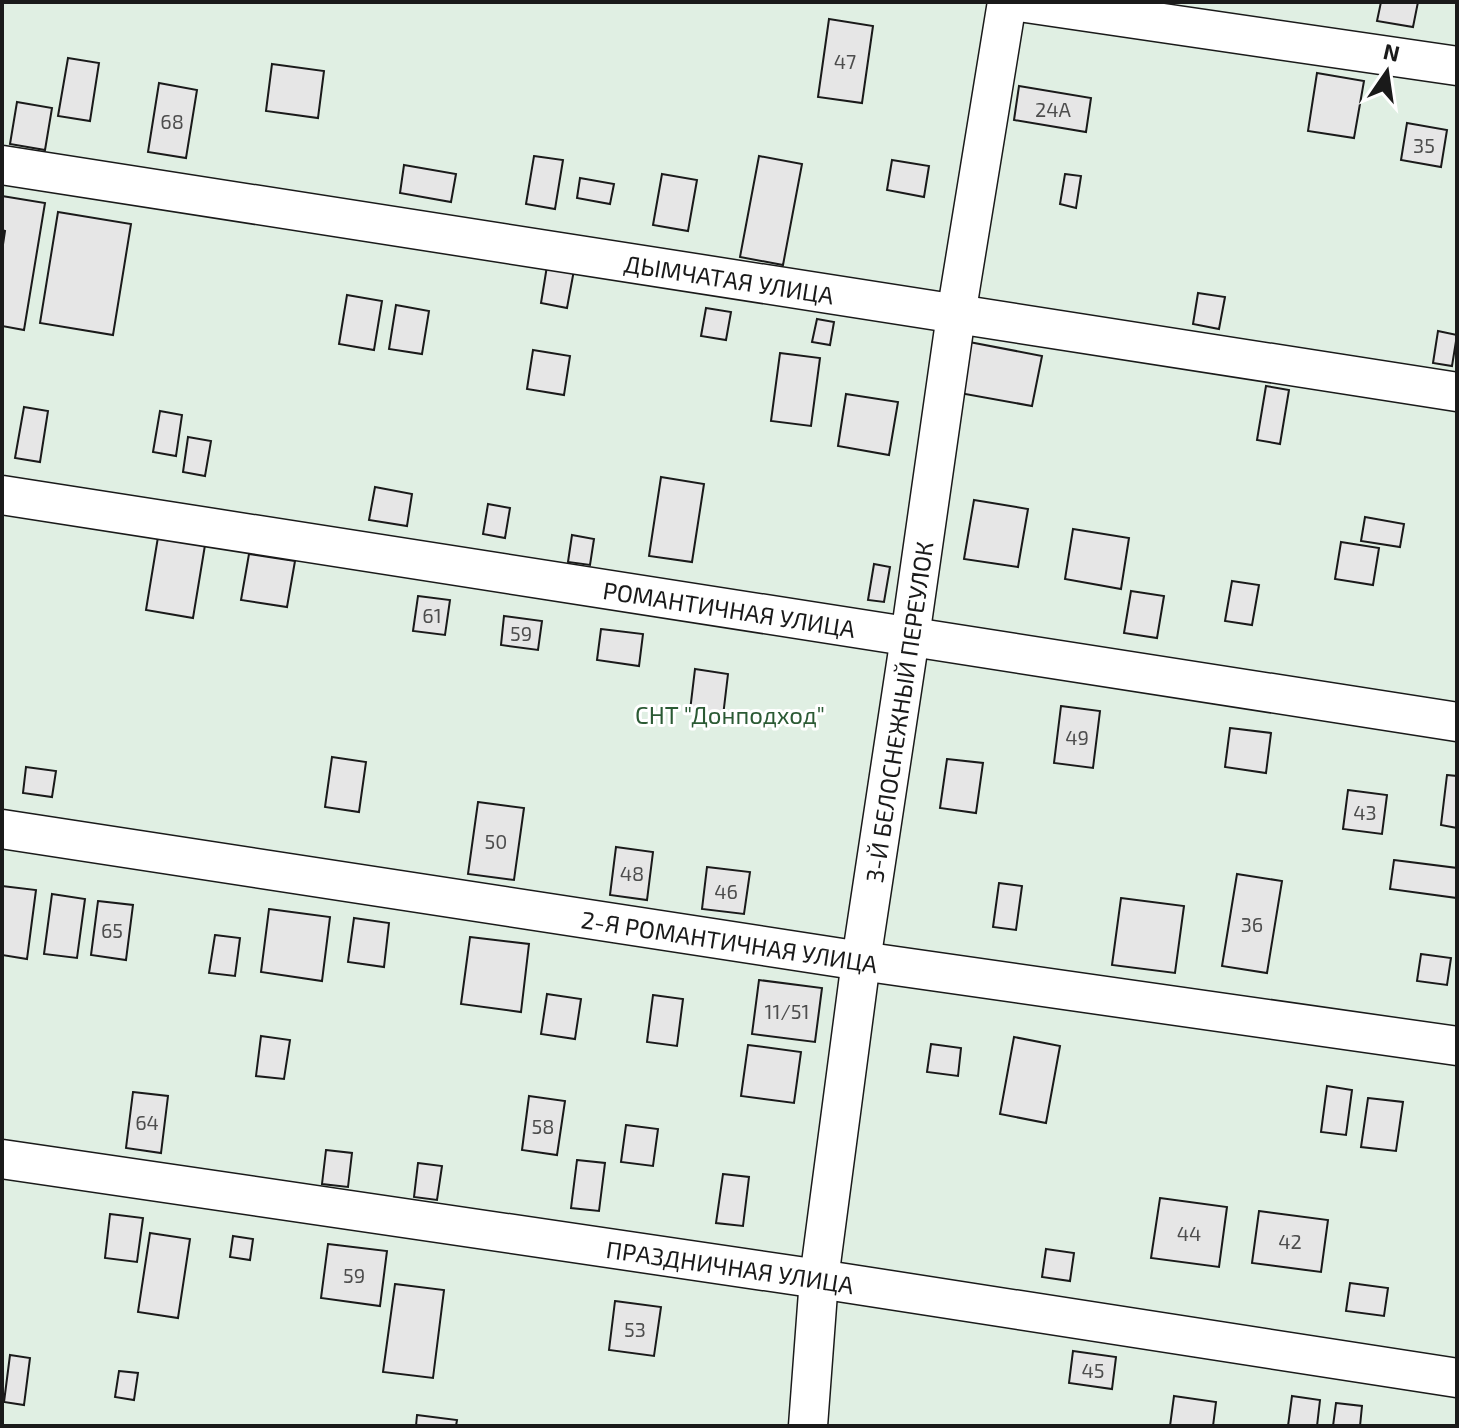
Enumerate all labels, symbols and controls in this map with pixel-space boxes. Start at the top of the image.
north arrow [1347,32,1427,112]
text: N [1381,37,1402,66]
house number: 47 [834,49,856,73]
house number: 24А [1035,97,1072,121]
house number: 68 [160,109,184,133]
house number: 35 [1413,133,1435,157]
street label: ДЫМЧАТАЯ УЛИЦА [622,248,836,309]
street label: 3-Й БЕЛОСНЕЖНЫЙ ПЕРЕУЛОК [859,539,938,885]
street label: РОМАНТИЧНАЯ УЛИЦА [601,574,858,642]
house number: 61 [422,603,442,627]
house number: 59 [510,621,532,645]
park label: СНТ "Донподход" [635,700,825,729]
house number: 49 [1065,725,1089,749]
house number: 43 [1353,800,1377,824]
house number: 50 [485,829,507,853]
house number: 48 [620,861,644,885]
house number: 46 [714,879,738,903]
street label: 2-Я РОМАНТИЧНАЯ УЛИЦА [579,904,880,978]
house number: 36 [1241,912,1263,936]
house number: 65 [101,918,123,942]
house number: 11/51 [765,999,809,1023]
house number: 64 [135,1110,159,1134]
house number: 58 [532,1114,554,1138]
house number: 44 [1177,1221,1201,1245]
house number: 42 [1278,1229,1302,1253]
street label: ПРАЗДНИЧНАЯ УЛИЦА [604,1233,856,1299]
house number: 59 [343,1263,365,1287]
house number: 53 [624,1317,646,1341]
house number: 45 [1081,1358,1105,1382]

